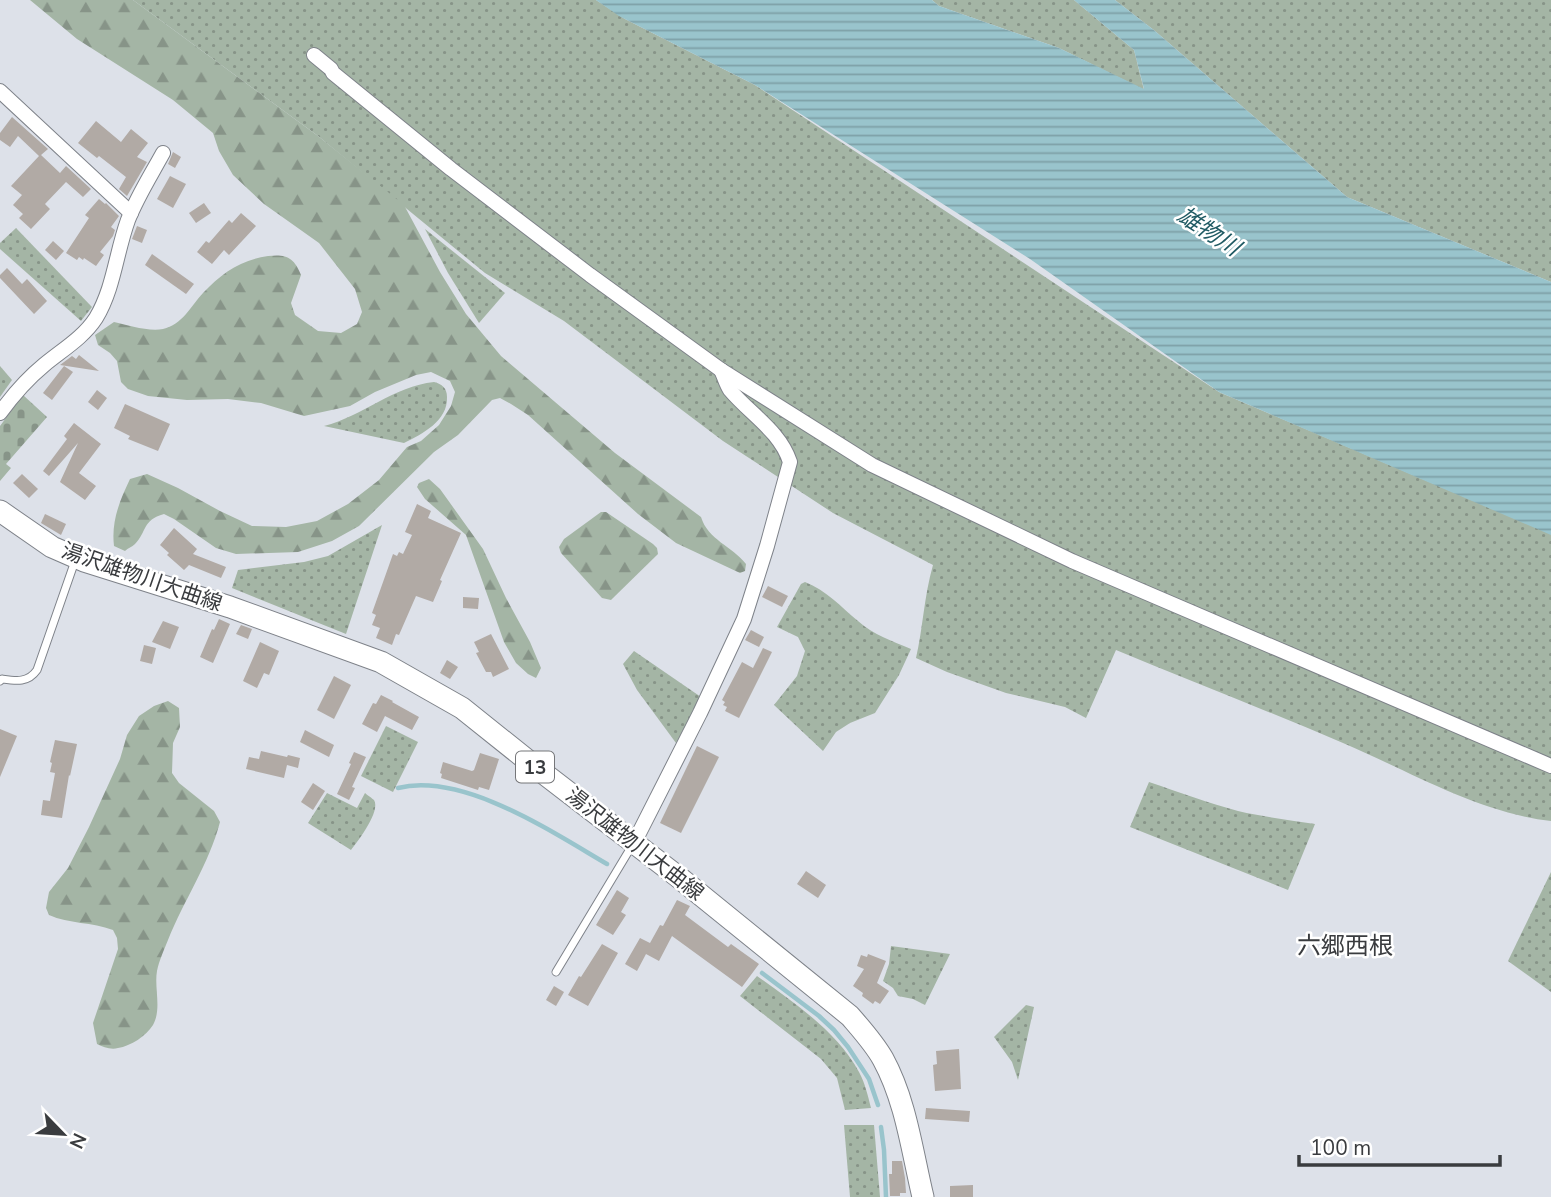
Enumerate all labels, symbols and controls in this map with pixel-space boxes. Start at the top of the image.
water label: 雄物川 [1171,200,1249,265]
street label: 湯沢雄物川大曲線 [58,536,226,618]
road number: 13 [516,752,554,782]
street label: 湯沢雄物川大曲線 [560,781,710,907]
district label: 六郷西根 [1297,930,1393,962]
north arrow [28,1099,98,1169]
scale bar [1299,1124,1500,1168]
text: N [63,1129,92,1153]
text: 100 m [1310,1134,1371,1162]

